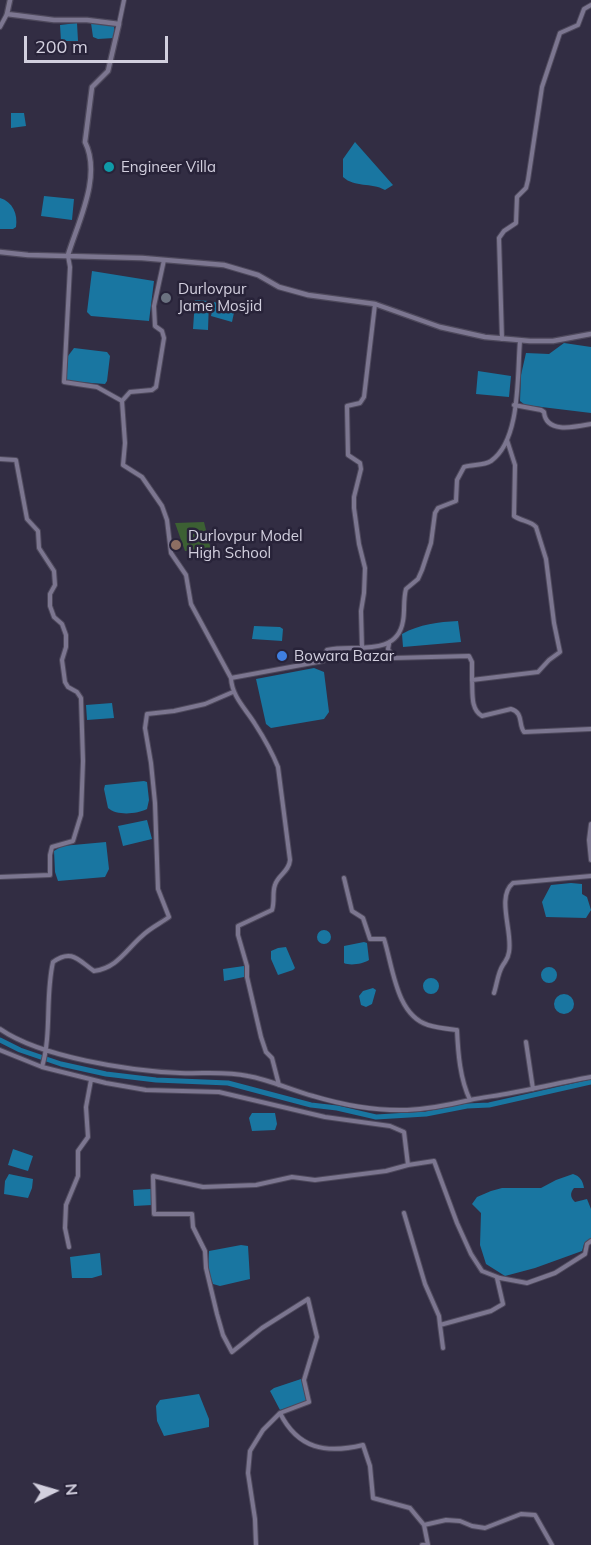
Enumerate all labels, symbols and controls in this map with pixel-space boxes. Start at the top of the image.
scale bar [27,24,171,62]
text: 200 m [35,35,88,58]
place label: Engineer Villa [121,158,216,176]
marker: Engineer Villa [102,160,116,174]
place label: Durlovpur Jame Mosjid [178,280,262,315]
marker: Durlovpur Jame Mosjid [159,291,173,305]
place label: Durlovpur Model High School [188,527,302,562]
marker: Durlovpur Model High School [169,538,183,552]
place label: Bowara Bazar [294,647,394,665]
marker: Bowara Bazar [275,649,289,663]
north arrow [24,1461,84,1521]
text: N [61,1483,82,1496]

